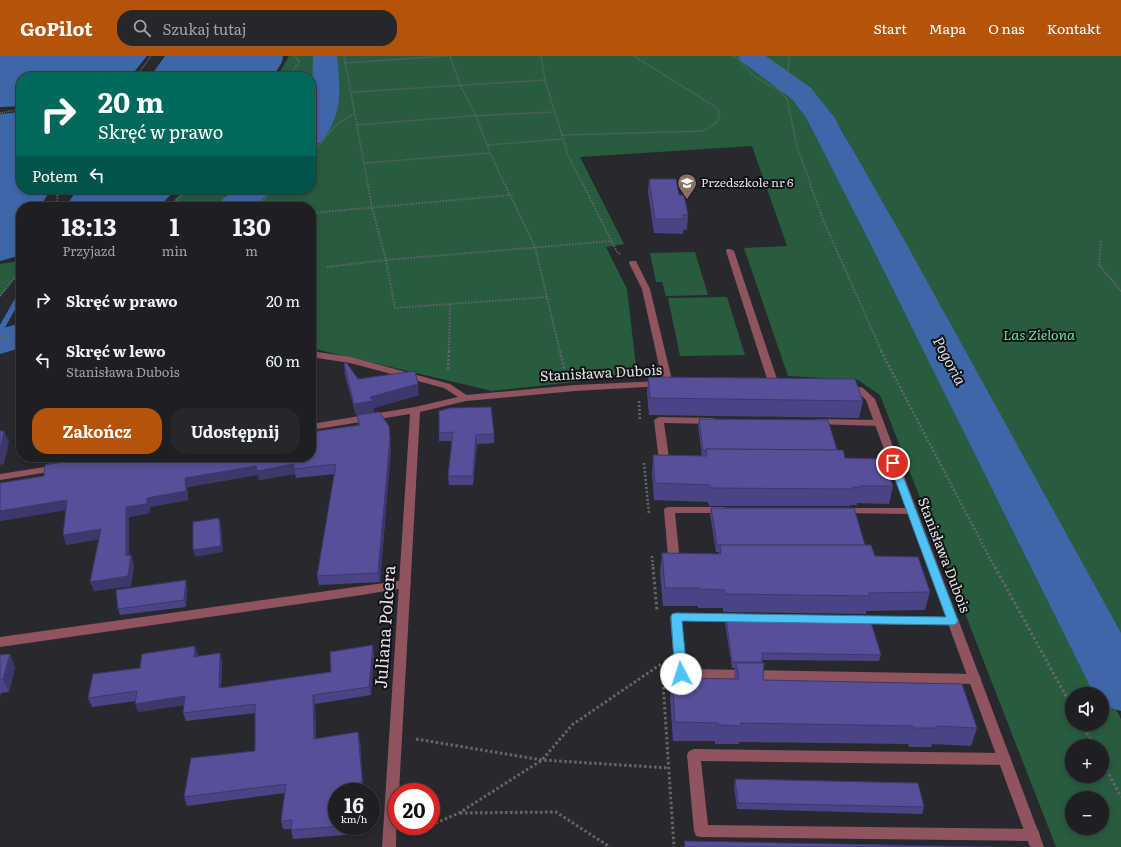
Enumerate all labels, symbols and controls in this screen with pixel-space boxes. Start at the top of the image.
search box [117,10,397,46]
text: GoPilot [20,14,93,42]
icon: search [131,17,153,39]
text: Szukaj tutaj [163,17,246,40]
text: Start [873,18,907,38]
text: Mapa [929,18,966,38]
text: O nas [988,18,1025,38]
text: Kontakt [1047,18,1101,38]
text: 20 m [98,80,164,122]
icon: right [32,88,84,140]
text: Skręć w prawo [98,118,223,145]
text: Potem [32,164,78,187]
icon: left [86,164,108,186]
school or university icon: Przedszkole nr 6 [676,172,698,200]
place label: Przedszkole nr 6 [701,173,794,191]
text: 18:13 [61,208,117,243]
text: 1 [170,208,180,243]
text: 130 [233,208,271,243]
text: Przyjazd [62,241,115,260]
text: min [162,241,187,260]
text: m [245,241,258,260]
icon: right [32,289,54,311]
text: Skręć w prawo [66,289,178,312]
text: 20 m [266,289,300,312]
park label: Las Zielona [1003,324,1075,344]
water label: Pogoria [928,332,973,389]
text: Skręć w lewo [66,339,166,362]
icon: left [32,349,54,371]
text: 60 m [266,349,300,372]
street label: Stanisława Dubois [539,359,663,385]
text: Stanisława Dubois [66,362,180,381]
button: Zakończ [32,408,162,454]
button: Udostępnij [170,408,300,454]
pin [876,446,910,480]
icon: arrive [882,452,904,474]
street label: Stanisława Dubois [914,494,976,615]
street label: Juliana Polcera [367,564,400,689]
position arrow [660,653,702,695]
map controls [1065,687,1109,835]
button: sound [1065,687,1109,731]
button: + [1065,739,1109,783]
speed limit sign: 20 [388,783,440,835]
text: 16 [344,789,364,819]
button: − [1065,791,1109,835]
text: km/h [341,811,367,826]

